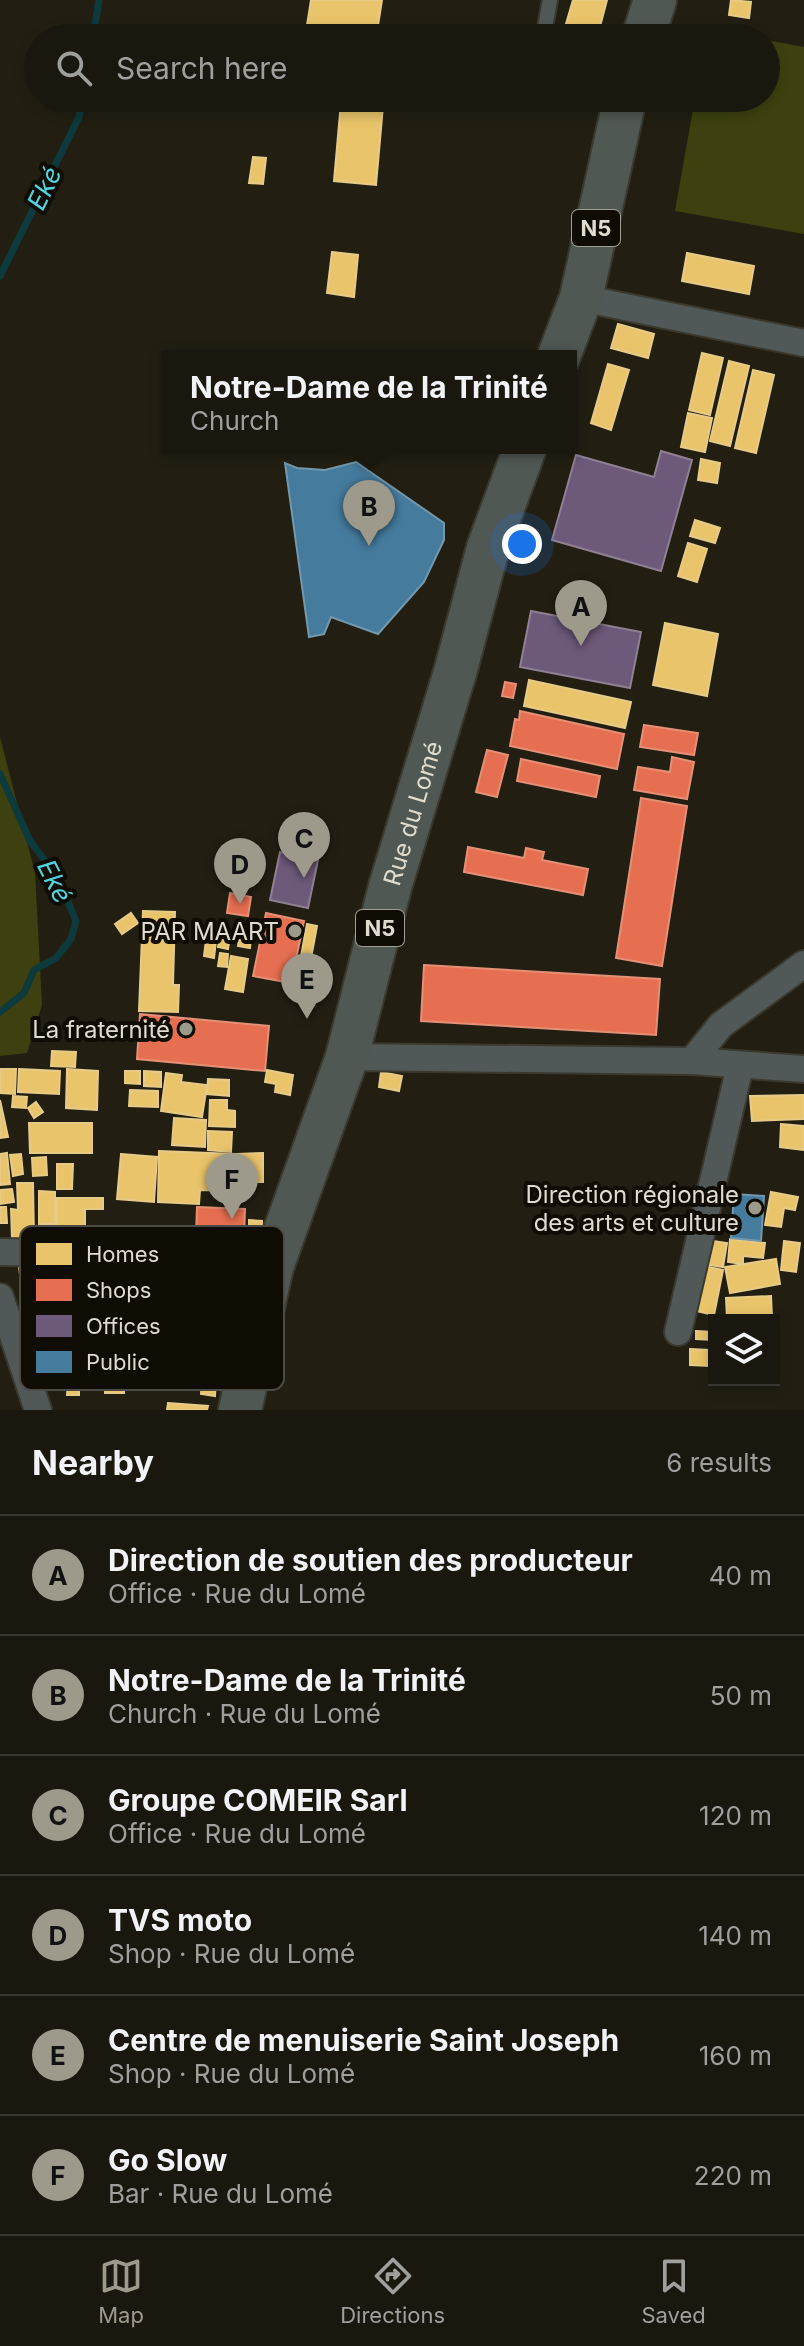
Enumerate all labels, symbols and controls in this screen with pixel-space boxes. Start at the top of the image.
search box [24,24,780,112]
icon: search [52,46,96,90]
text: Search here [116,50,288,86]
water label: Eké [20,161,68,215]
road number: N5 [572,210,620,246]
popup [161,350,577,454]
text: Notre-Dame de la Trinité [190,369,548,405]
text: Church [190,405,279,436]
pin: B [343,480,395,546]
your location [502,524,542,564]
pin: A [555,580,607,646]
street label: Rue du Lomé [377,738,448,889]
pin: C [278,812,330,878]
pin: D [214,838,266,904]
water label: Eké [31,854,79,908]
road number: N5 [356,910,404,946]
place label: PAR MAART [141,917,279,946]
marker: PAR MAART [286,922,304,940]
pin: E [281,953,333,1019]
place label: La fraternité [32,1015,170,1044]
marker: La fraternité [177,1020,195,1038]
pin: F [206,1153,258,1219]
place label: Direction régionale des arts et culture [526,1180,739,1237]
marker: Direction régionale des arts et culture [746,1199,764,1217]
legend [20,1226,284,1390]
text: Homes [86,1241,159,1267]
text: Shops [86,1277,151,1303]
text: Offices [86,1313,161,1339]
map controls [708,1314,780,1386]
button: layers [708,1314,780,1386]
text: Public [86,1349,150,1375]
text: Nearby [32,1442,154,1483]
text: 6 results [666,1447,772,1478]
text: Direction de soutien des producteur [108,1542,633,1578]
text: A [48,1560,68,1591]
text: 40 m [709,1560,772,1591]
text: Office · Rue du Lomé [108,1578,366,1609]
text: Notre-Dame de la Trinité [108,1662,466,1698]
text: B [49,1680,67,1711]
text: 50 m [710,1680,772,1711]
text: Church · Rue du Lomé [108,1698,381,1729]
text: Groupe COMEIR Sarl [108,1782,408,1818]
text: C [48,1800,68,1831]
text: 120 m [699,1800,772,1831]
text: Office · Rue du Lomé [108,1818,366,1849]
text: TVS moto [108,1902,252,1938]
text: D [49,1920,67,1951]
text: 140 m [698,1920,772,1951]
text: Shop · Rue du Lomé [108,1938,355,1969]
text: Centre de menuiserie Saint Joseph [108,2022,619,2058]
text: E [50,2040,66,2071]
text: 160 m [699,2040,772,2071]
text: Shop · Rue du Lomé [108,2058,355,2089]
text: Go Slow [108,2142,227,2178]
text: F [50,2160,66,2191]
text: 220 m [694,2160,772,2191]
text: Bar · Rue du Lomé [108,2178,333,2209]
tab: Map [98,2254,144,2328]
tab: Directions [340,2254,445,2328]
tab: Saved [641,2254,706,2328]

